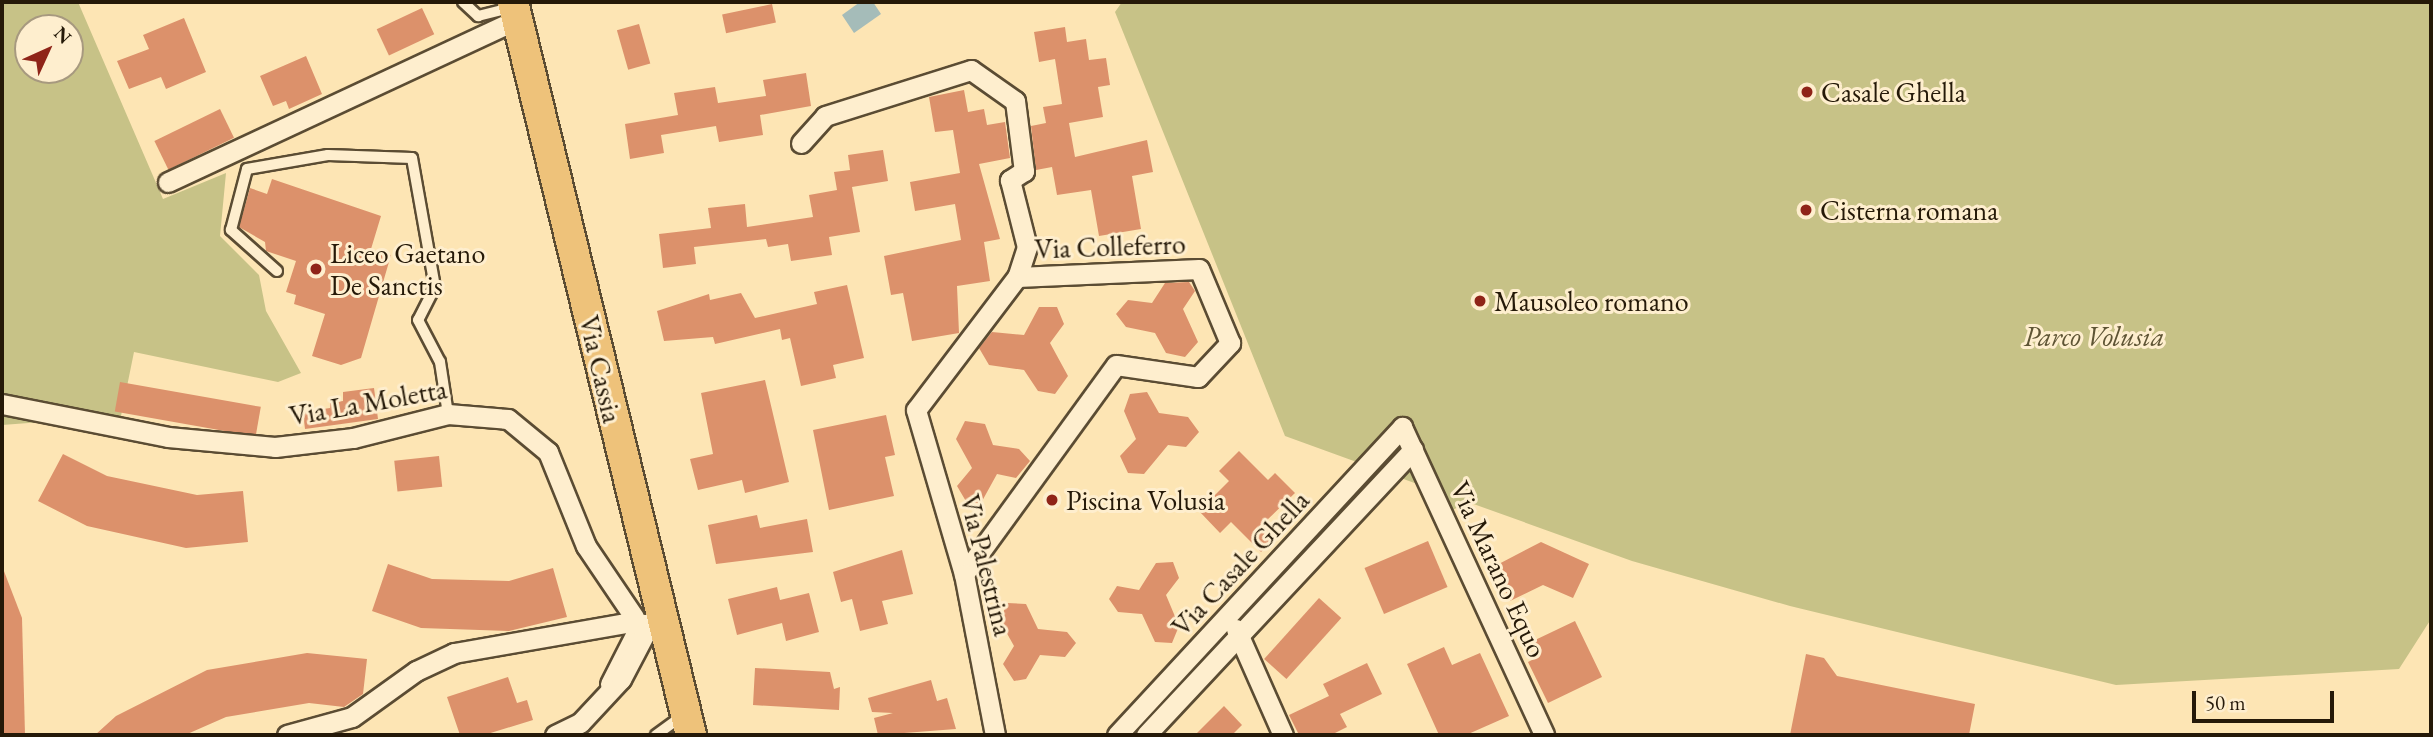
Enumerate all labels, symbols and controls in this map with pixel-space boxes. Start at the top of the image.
north arrow [14,14,84,84]
text: N [49,21,77,49]
place label: Casale Ghella [1821,75,1966,109]
marker: Casale Ghella [1799,84,1815,100]
place label: Cisterna romana [1820,193,1999,227]
marker: Cisterna romana [1798,202,1814,218]
street label: Via Colleferro [1034,227,1186,265]
place label: Liceo Gaetano De Sanctis [330,236,485,302]
marker: Liceo Gaetano De Sanctis [308,261,324,277]
place label: Mausoleo romano [1494,284,1689,318]
marker: Mausoleo romano [1472,293,1488,309]
street label: Via Cassia [572,312,630,426]
park label: Parco Volusia [2023,319,2165,353]
street label: Via La Moletta [287,372,449,432]
street label: Via Marano Equo [1443,475,1555,663]
place label: Piscina Volusia [1066,483,1225,517]
street label: Via Casale Ghella [1164,483,1316,643]
street label: Via Palestrina [953,491,1021,639]
marker: Piscina Volusia [1044,492,1060,508]
scale bar [2195,678,2337,722]
text: 50 m [2205,689,2246,716]

